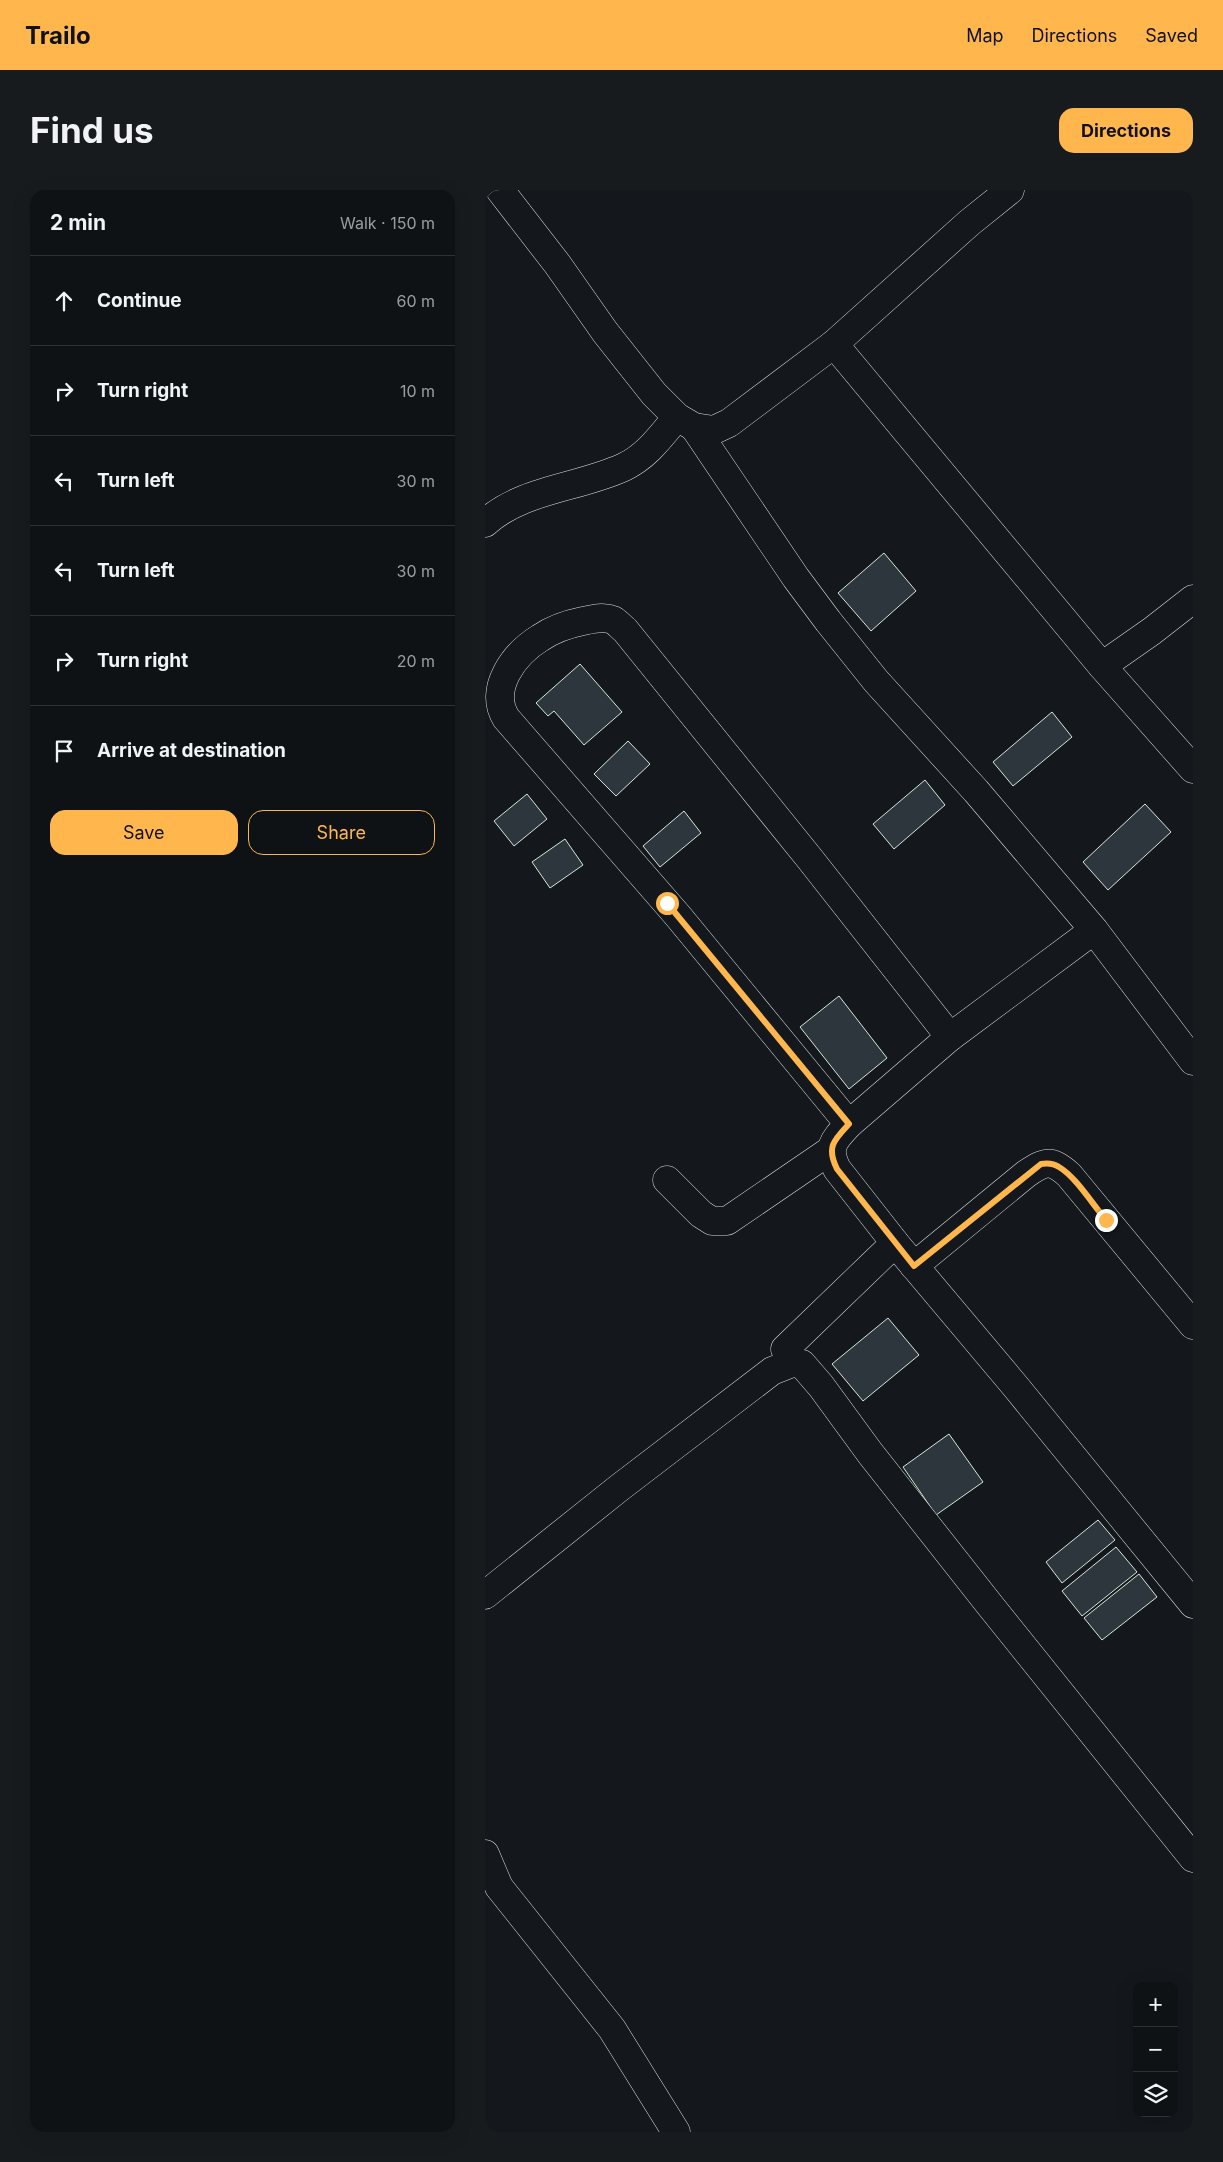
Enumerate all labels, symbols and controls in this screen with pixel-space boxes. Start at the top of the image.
text: Trailo [25,21,91,50]
text: Map [966,25,1004,46]
text: Directions [1032,25,1117,46]
text: Saved [1145,25,1198,46]
button: Directions [1059,108,1193,153]
text: Find us [30,109,154,151]
text: 2 min [50,210,106,235]
text: Walk · 150 m [340,213,435,233]
icon: ahead [50,287,78,315]
text: Continue [97,289,182,312]
text: 60 m [396,291,435,311]
icon: right [50,377,78,405]
text: Turn right [97,379,188,402]
text: 10 m [400,381,435,401]
icon: left [50,467,78,495]
text: Turn left [97,469,175,492]
text: 30 m [397,471,435,491]
icon: left [50,557,78,585]
text: Turn left [97,559,175,582]
text: 30 m [397,561,435,581]
icon: right [50,647,78,675]
text: Turn right [97,649,188,672]
text: 20 m [397,651,435,671]
icon: arrive [50,737,78,765]
text: Arrive at destination [97,739,286,762]
button: Save [50,810,238,855]
button: Share [248,810,435,855]
route start [656,892,679,915]
route end [1095,1209,1118,1232]
map controls [1133,1982,1178,2117]
button: + [1133,1982,1178,2027]
button: − [1133,2027,1178,2072]
button: layers [1133,2072,1178,2117]

